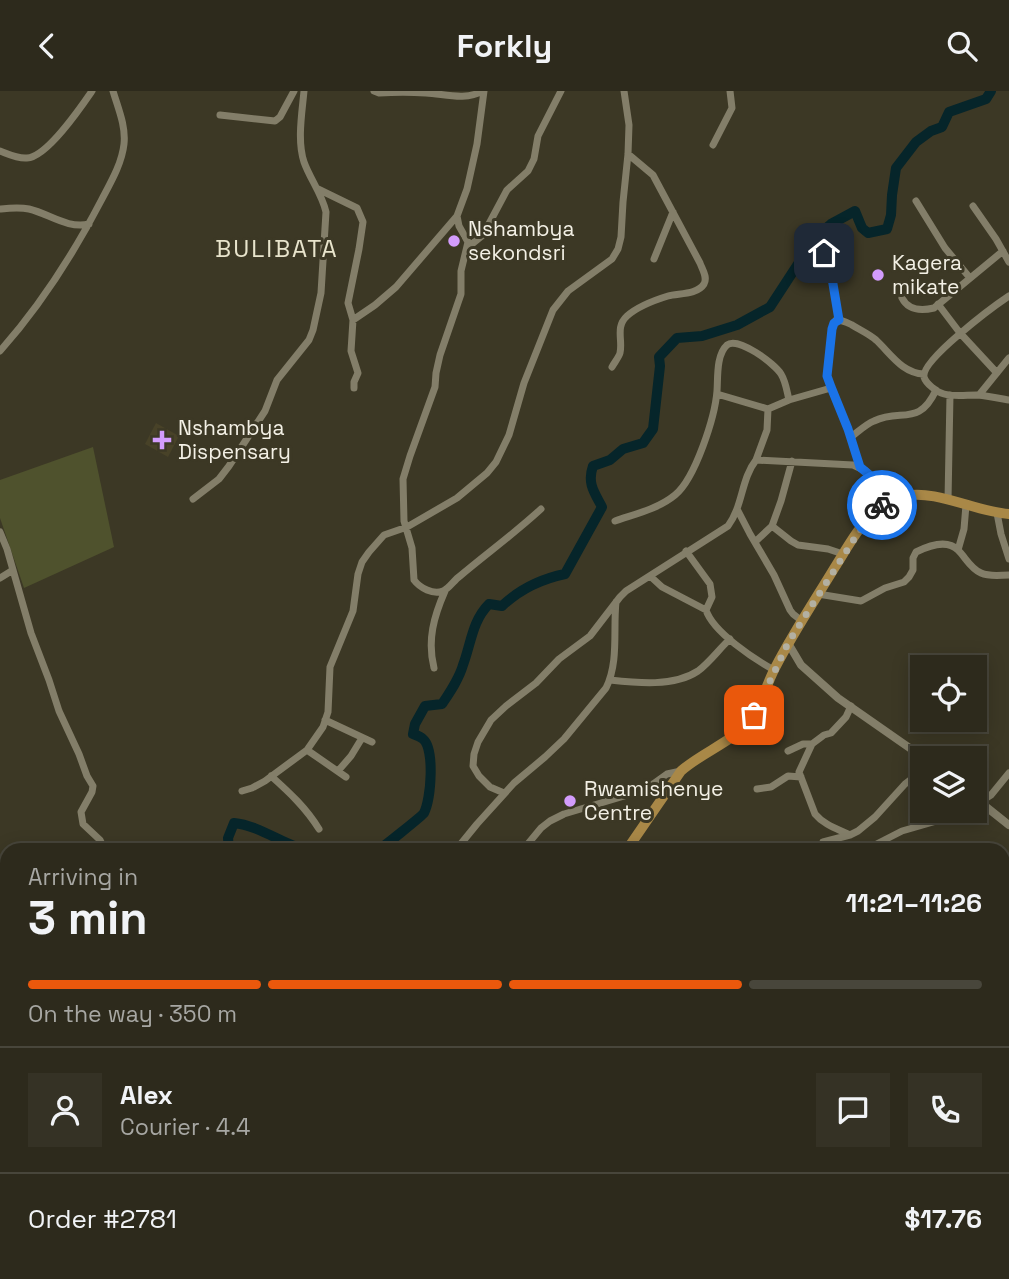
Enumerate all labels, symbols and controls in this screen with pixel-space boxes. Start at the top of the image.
text: Forkly [457,26,552,66]
icon: back [28,27,66,65]
icon: search [943,27,981,65]
place label: Nshambya sekondsri [468,215,574,266]
pin [794,223,854,283]
district label: BULIBATA [215,233,339,264]
marker: Nshambya sekondsri [446,233,462,249]
icon: home [805,234,843,272]
place label: Kagera mikate [892,249,962,300]
marker: Kagera mikate [870,267,886,283]
place label: Nshambya Dispensary [178,414,291,465]
marker: Nshambya Dispensary [152,430,172,450]
courier [847,470,917,540]
icon: bike [863,486,901,524]
map controls [910,655,987,823]
button: locate [910,655,987,732]
pin [724,685,784,745]
icon: bag [735,696,773,734]
button: layers [910,746,987,823]
place label: Rwamishenye Centre [584,775,724,826]
marker: Rwamishenye Centre [562,793,578,809]
text: Arriving in [28,862,138,892]
text: 11:21–11:26 [846,886,982,920]
text: 3 min [28,889,148,947]
text: On the way · 350 m [28,999,237,1029]
button: person [28,1073,102,1147]
button: chat [816,1073,890,1147]
button: phone [908,1073,982,1147]
text: Alex [120,1078,173,1112]
text: Courier · 4.4 [120,1112,250,1142]
text: Order #2781 [28,1202,177,1236]
text: $17.76 [905,1202,982,1236]

